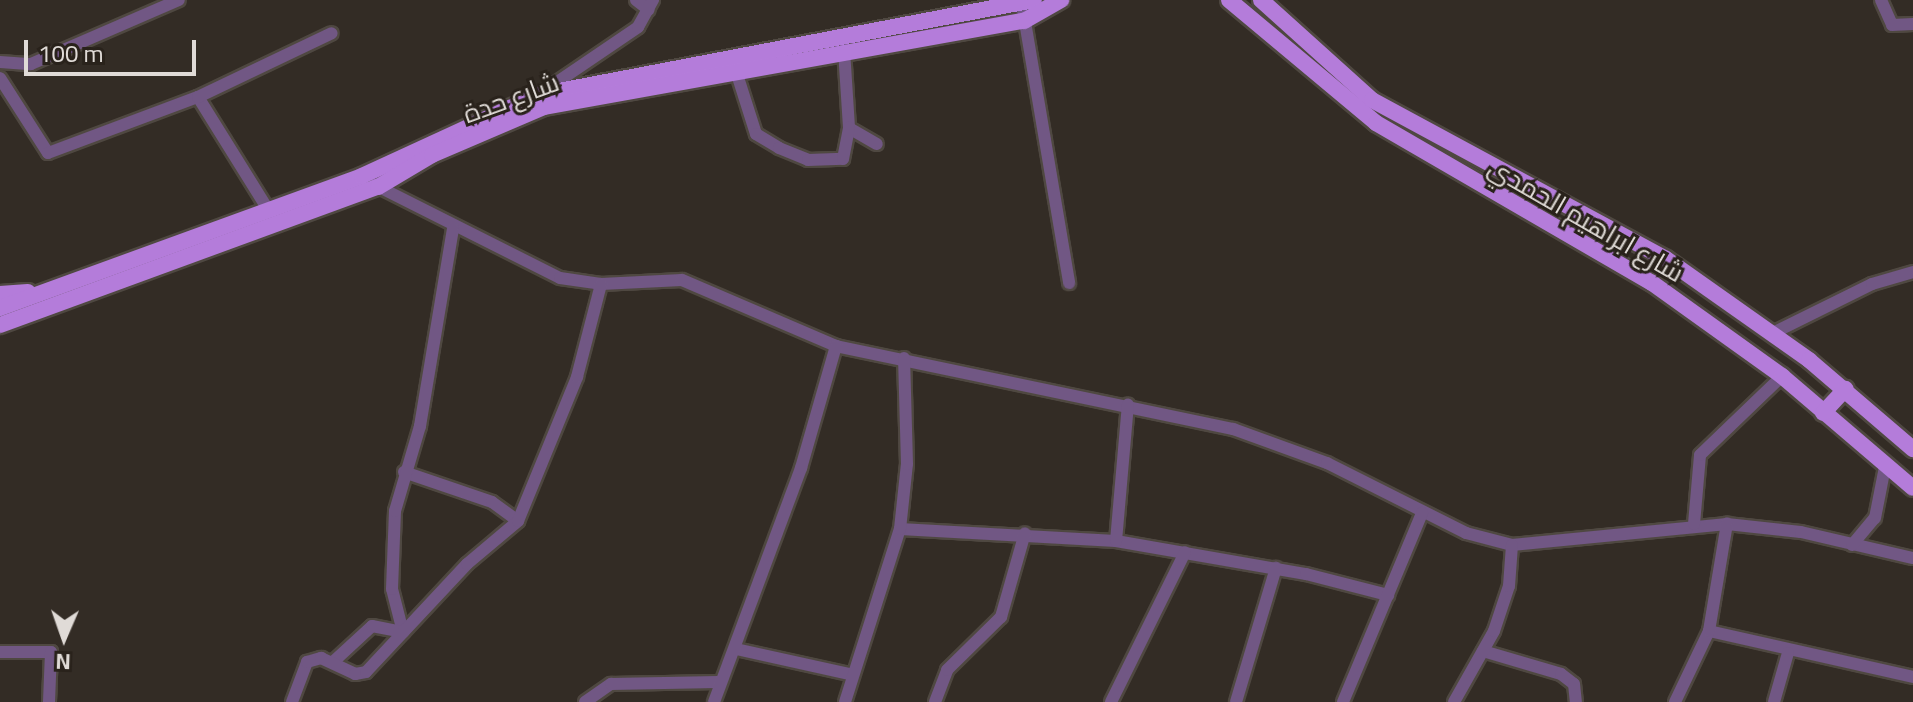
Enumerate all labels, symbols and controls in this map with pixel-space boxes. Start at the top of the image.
scale bar [28,24,200,74]
text: 100 m [38,31,104,76]
street label: شارع حدة [459,66,563,130]
street label: شارع ابراهيم الحمدي [1483,151,1689,289]
north arrow [24,598,104,678]
text: N [55,641,71,683]

